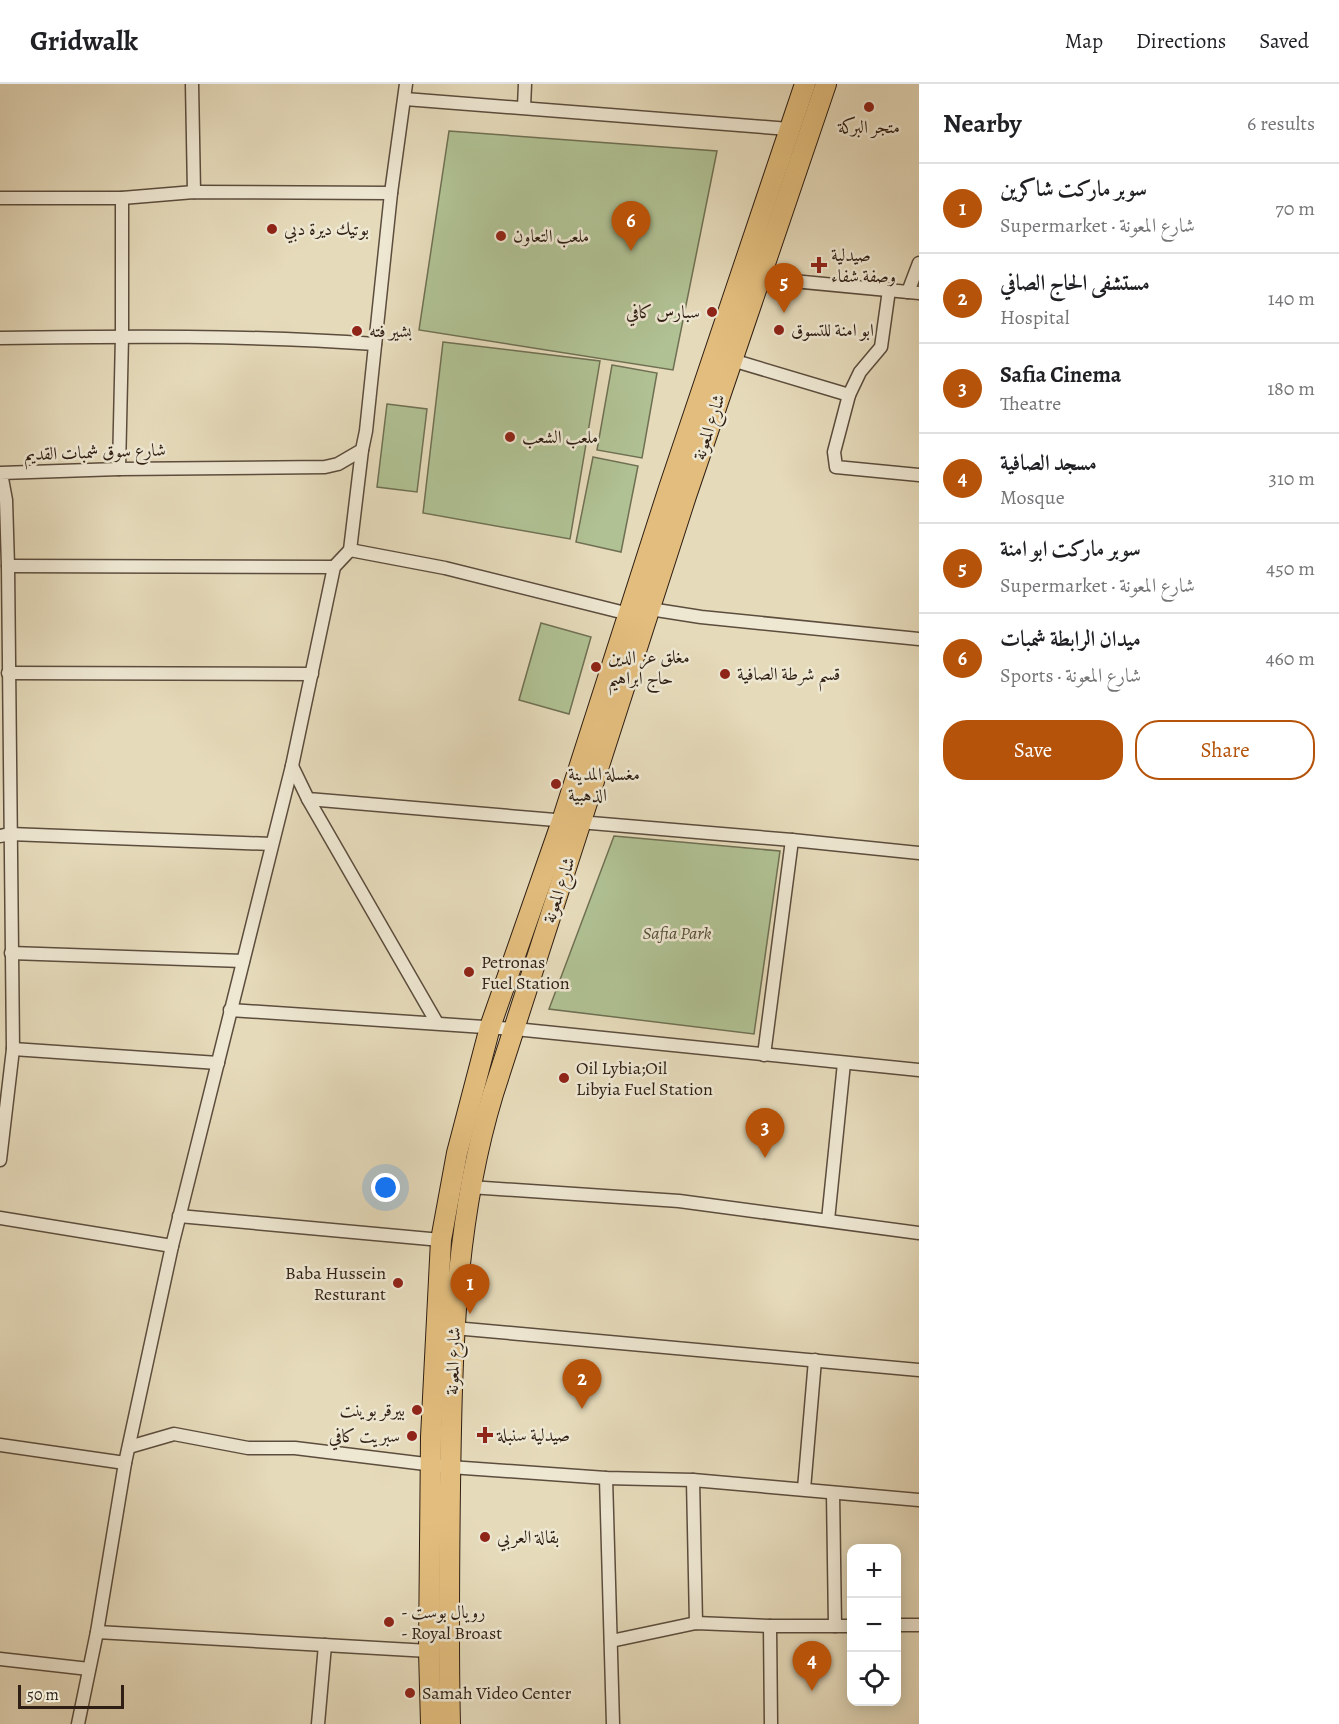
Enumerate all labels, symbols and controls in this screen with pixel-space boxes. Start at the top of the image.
text: Gridwalk [30,22,138,60]
text: Map [1065,27,1103,55]
text: Directions [1136,27,1226,55]
text: Saved [1259,27,1309,55]
marker: متجر البركة [862,100,876,114]
text: Nearby [943,106,1022,141]
text: 6 results [1247,110,1315,137]
place label: متجر البركة [837,115,900,139]
text: سوبر ماركت شاكرين [1000,174,1147,204]
text: 1 [959,195,966,222]
text: 70 m [1275,195,1315,222]
pin: 6 [612,202,650,251]
text: Supermarket · شارع المعونة [1000,212,1195,239]
place label: بوتيك ديرة دبي [284,217,369,244]
marker: بوتيك ديرة دبي [265,222,279,236]
place label: ملعب التعاون [513,224,589,248]
marker: ملعب التعاون [494,229,508,243]
place label: صيدلية وصفة شفاء [831,243,896,288]
marker: صيدلية وصفة شفاء [812,258,826,272]
pin: 5 [764,264,804,313]
text: مستشفى الحاج الصافي [1000,268,1150,298]
text: 2 [958,285,967,312]
text: 140 m [1268,285,1315,312]
place label: سبارس كافي [626,300,700,327]
text: Hospital [1000,304,1070,331]
marker: سبارس كافي [705,305,719,319]
place label: ابو امنة للتسوق [791,318,874,342]
place label: بشير فته [369,319,412,343]
marker: ابو امنة للتسوق [772,323,786,337]
marker: بشير فته [350,324,364,338]
text: Safia Cinema [1000,360,1121,390]
text: 3 [958,375,967,402]
text: 180 m [1267,375,1315,402]
text: Theatre [1000,390,1061,417]
street label: شارع المعونة [687,391,734,464]
place label: ملعب الشعب [522,425,598,449]
marker: ملعب الشعب [503,430,517,444]
street label: شارع سوق شمبات القديم [24,438,166,470]
text: مسجد الصافية [1000,448,1097,478]
text: 4 [958,465,967,492]
text: 310 m [1269,465,1315,492]
text: Mosque [1000,484,1065,511]
text: سوبر ماركت ابو امنة [1000,534,1141,564]
text: 5 [958,555,967,582]
text: 450 m [1266,555,1315,582]
text: Supermarket · شارع المعونة [1000,572,1195,599]
text: ميدان الرابطة شمبات [1000,624,1141,654]
place label: مغلق عز الدين حاج ابراهيم [608,645,690,696]
text: 6 [958,645,967,672]
text: 460 m [1265,645,1315,672]
marker: مغلق عز الدين حاج ابراهيم [589,660,603,674]
place label: قسم شرطة الصافية [737,662,840,692]
text: Sports · شارع المعونة [1000,662,1141,689]
marker: قسم شرطة الصافية [718,667,732,681]
button: Save [943,720,1123,780]
button: Share [1135,720,1315,780]
place label: مغسلة المدينة الذهبية [568,762,640,807]
marker: مغسلة المدينة الذهبية [549,777,563,791]
street label: شارع المعونة [537,854,584,927]
park label: Safia Park [642,921,712,945]
place label: Petronas Fuel Station [481,950,570,995]
marker: Petronas Fuel Station [462,965,476,979]
place label: Oil Lybia;Oil Libyia Fuel Station [576,1056,713,1101]
marker: Oil Lybia;Oil Libyia Fuel Station [557,1071,571,1085]
pin: 3 [746,1108,784,1158]
your location [371,1173,400,1202]
place label: Baba Hussein Resturant [285,1261,386,1306]
pin: 1 [450,1264,490,1314]
marker: Baba Hussein Resturant [391,1276,405,1290]
street label: شارع المعونة [440,1327,469,1396]
pin: 2 [562,1360,602,1409]
place label: بيرقر بوينت [340,1398,405,1422]
marker: بيرقر بوينت [410,1403,424,1417]
place label: صيدلية سنبلة [496,1423,570,1447]
place label: سبريت كافي [329,1424,400,1451]
marker: صيدلية سنبلة [478,1428,492,1442]
marker: سبريت كافي [405,1429,419,1443]
place label: بقالة العربي [497,1525,559,1552]
marker: بقالة العربي [478,1530,492,1544]
map controls [847,1544,901,1706]
button: + [847,1544,901,1598]
button: − [847,1598,901,1652]
place label: - رويال بوست - Royal Broast [401,1600,502,1645]
marker: - رويال بوست - Royal Broast [382,1615,396,1629]
pin: 4 [792,1642,832,1691]
button: locate [847,1652,901,1706]
place label: Samah Video Center [422,1681,572,1705]
scale bar [18,1682,124,1710]
text: 50 m [27,1684,59,1706]
marker: Samah Video Center [403,1686,417,1700]

